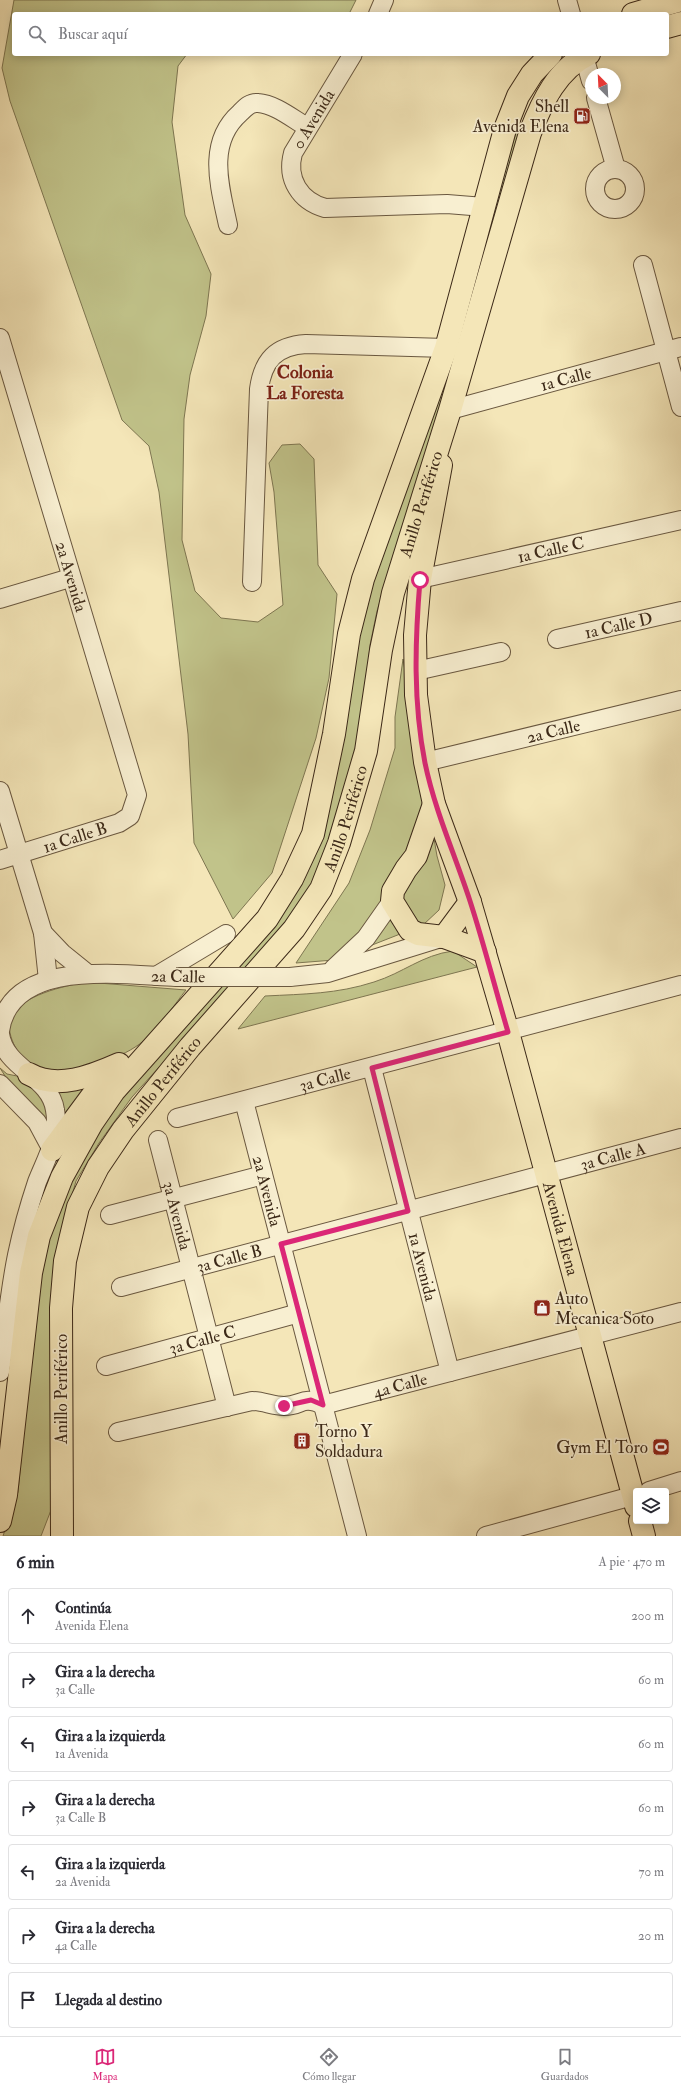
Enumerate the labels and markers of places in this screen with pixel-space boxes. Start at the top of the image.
place label: Shell Avenida Elena [472,96,570,137]
fuel station icon: Shell Avenida Elena [572,106,592,126]
place label: Auto Mecanica Soto [554,1288,654,1329]
shop icon: Auto Mecanica Soto [532,1298,552,1318]
place label: Torno Y Soldadura [315,1421,384,1462]
building icon: Torno Y Soldadura [292,1431,312,1451]
place label: Gym El Toro [556,1437,648,1459]
sports icon: Gym El Toro [651,1437,671,1457]

